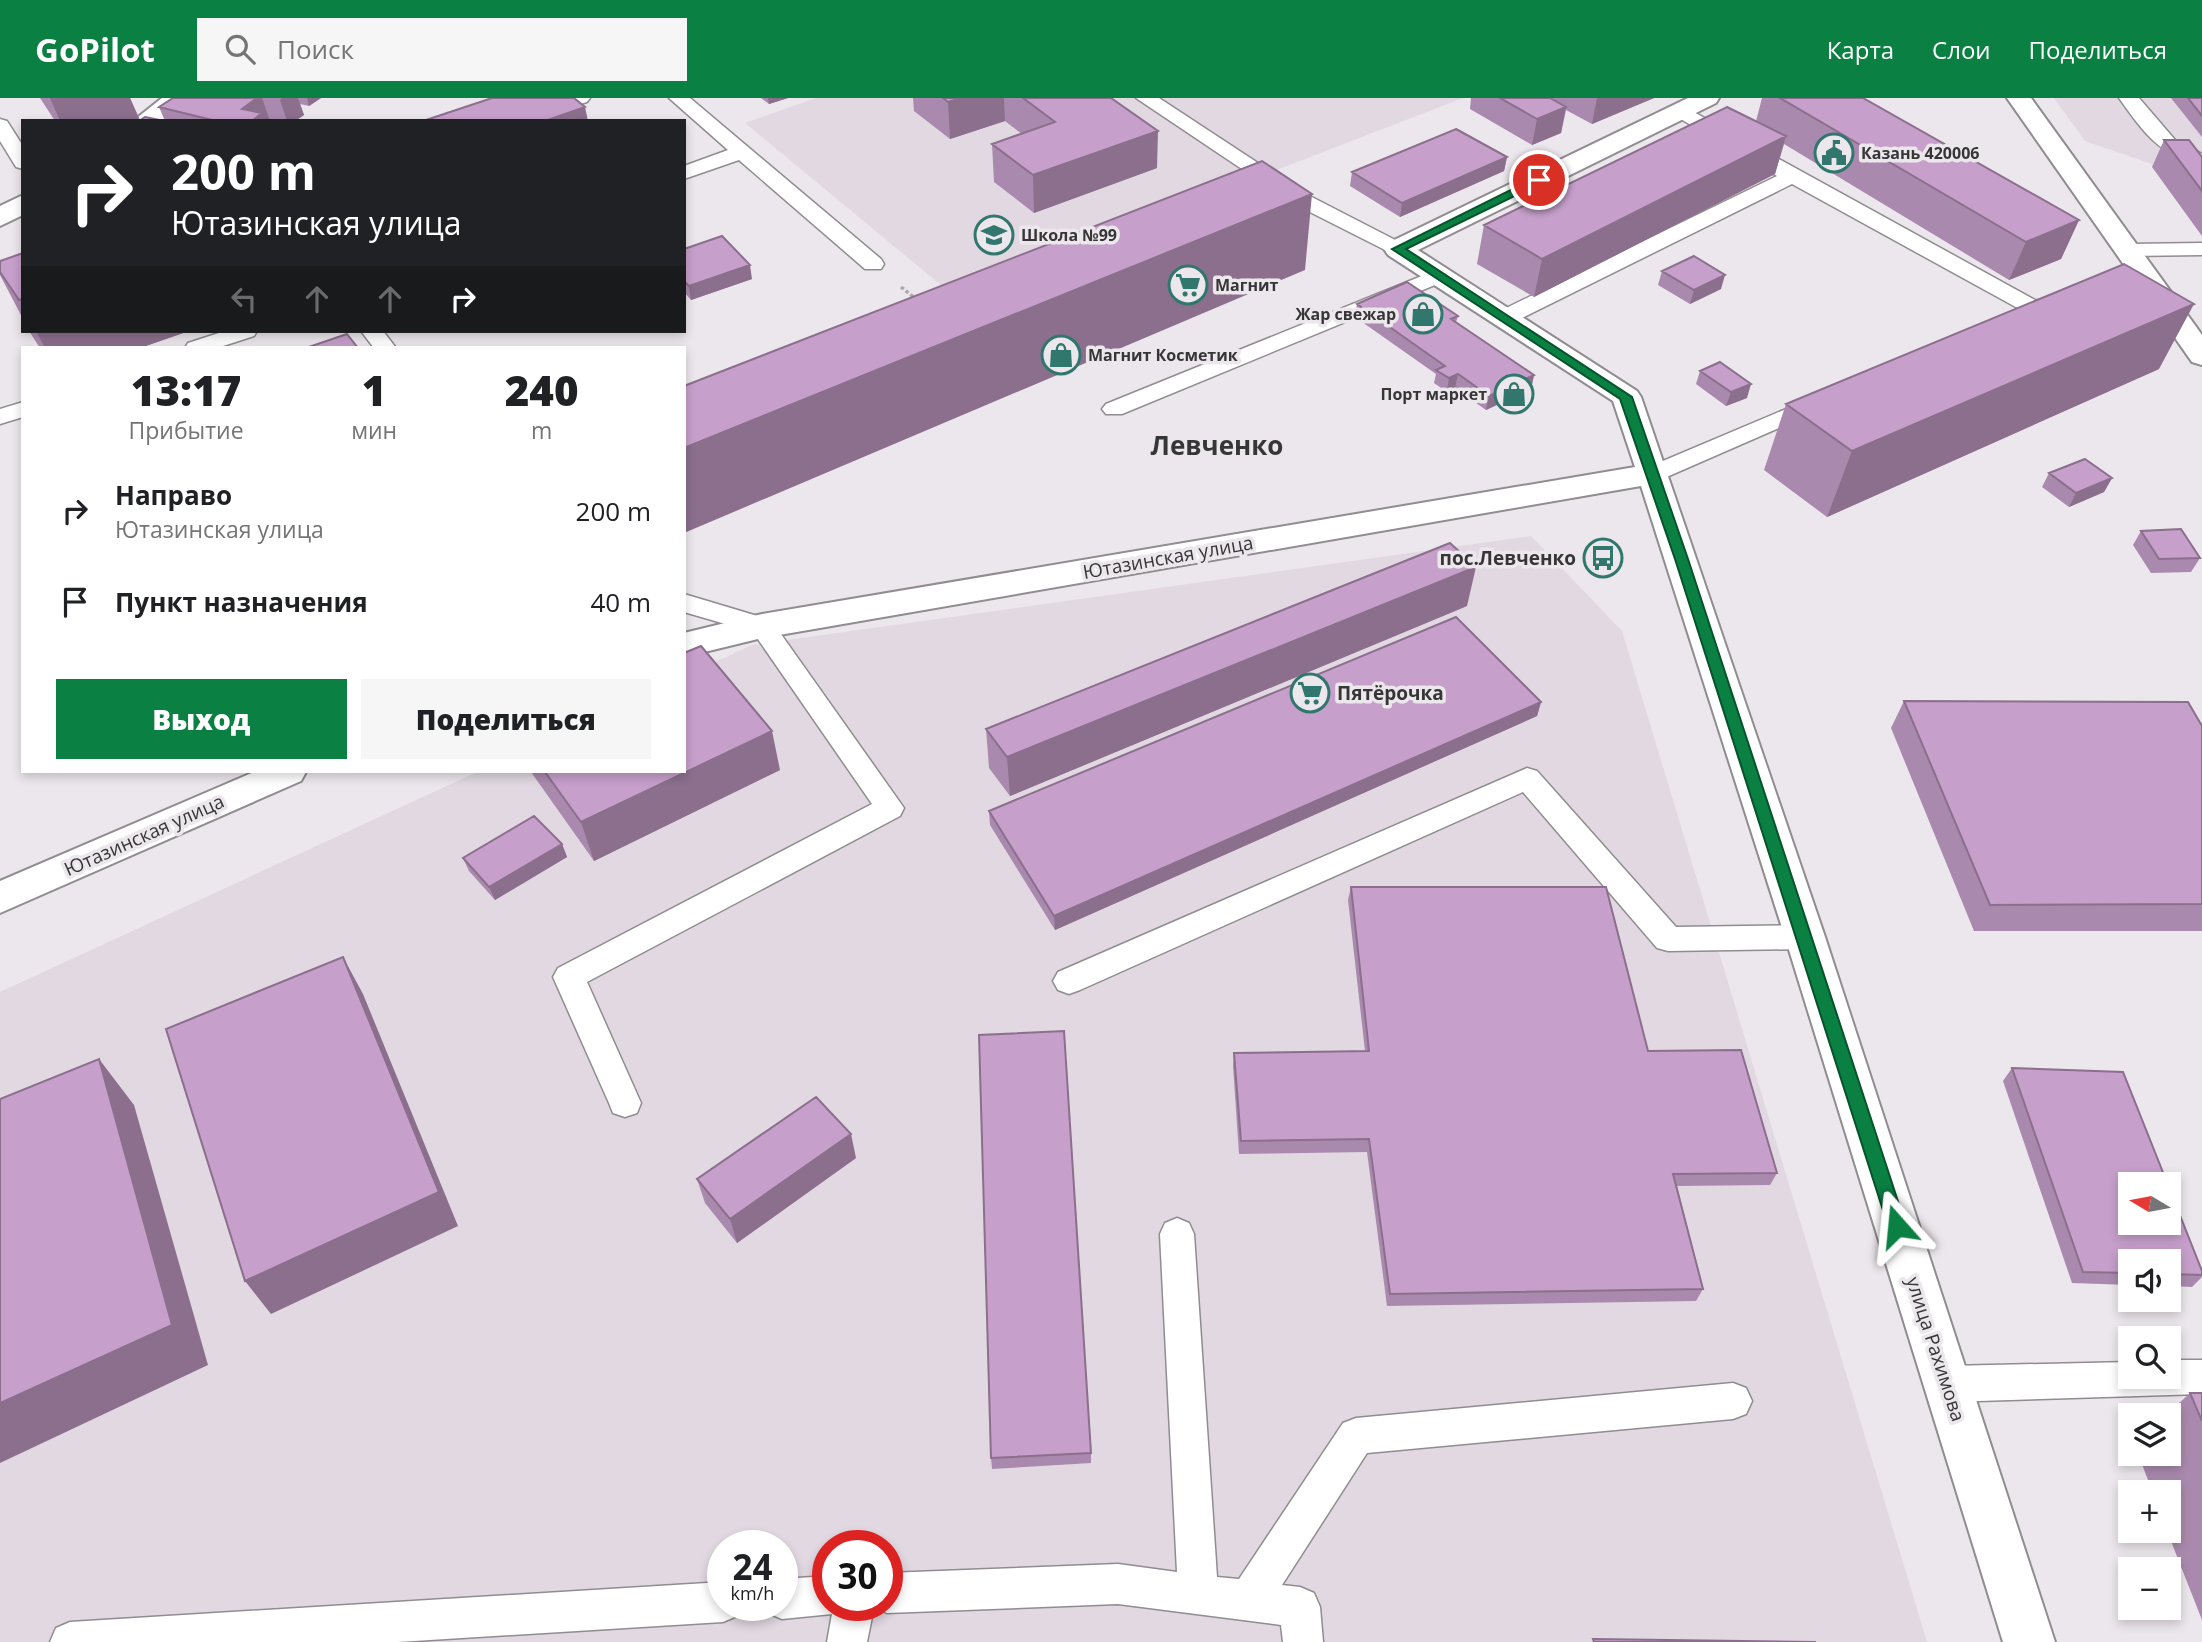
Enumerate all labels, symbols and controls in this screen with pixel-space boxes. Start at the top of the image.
search box [197,18,687,81]
text: GoPilot [35,27,155,72]
icon: search [221,30,259,68]
text: Поиск [277,31,354,67]
text: Карта [1827,33,1894,66]
text: Слои [1932,33,1991,66]
text: Поделиться [2029,33,2167,66]
public building icon: Казань 420006 [1813,132,1855,174]
text: 200 m [171,138,316,204]
place label: Казань 420006 [1861,142,1979,164]
icon: right [56,147,147,238]
pin [1509,150,1569,210]
icon: arrive [1520,161,1558,199]
text: Ютазинская улица [171,201,462,244]
school or university icon: Школа №99 [973,214,1015,256]
place label: Школа №99 [1021,224,1117,246]
supermarket icon: Магнит [1167,264,1209,306]
place label: Магнит [1215,274,1279,296]
icon: left [225,280,263,318]
icon: ahead [298,280,336,318]
icon: ahead [371,280,409,318]
icon: right [444,280,482,318]
shop icon: Жар свежар [1402,293,1444,335]
place label: Жар свежар [1295,303,1396,325]
shop icon: Магнит Косметик [1040,334,1082,376]
place label: Магнит Косметик [1088,344,1238,366]
text: 13:17 [131,361,241,418]
text: 1 [362,361,386,418]
text: 240 [505,361,578,418]
shop icon: Порт маркет [1493,373,1535,415]
place label: Порт маркет [1381,383,1487,405]
text: Прибытие [128,414,244,446]
text: мин [351,414,397,446]
text: m [531,414,552,446]
district label: Левченко [1151,427,1283,463]
text: Направо [115,477,232,513]
icon: right [56,492,94,530]
text: 200 m [576,493,651,529]
text: Ютазинская улица [115,513,324,545]
street label: Ютазинская улица [1081,529,1255,585]
bus stop icon: пос.Левченко [1582,537,1624,579]
place label: пос.Левченко [1440,545,1576,571]
icon: arrive [56,583,94,621]
text: Пункт назначения [115,584,368,620]
text: 40 m [590,584,651,620]
supermarket icon: Пятёрочка [1289,672,1331,714]
button: Выход [56,679,347,759]
button: Поделиться [361,679,651,759]
place label: Пятёрочка [1337,680,1444,706]
street label: Ютазинская улица [60,788,228,882]
north arrow [2118,1172,2180,1236]
map controls [2118,1172,2181,1620]
position arrow [1860,1189,1934,1263]
button: sound [2118,1249,2181,1312]
street label: улица Рахимова [1900,1273,1972,1425]
button: search [2118,1326,2181,1389]
button: layers [2118,1403,2181,1466]
button: + [2118,1480,2181,1543]
speed limit sign: 30 [812,1530,903,1621]
text: 24 [732,1543,773,1590]
button: − [2118,1557,2181,1620]
text: km/h [731,1581,774,1605]

